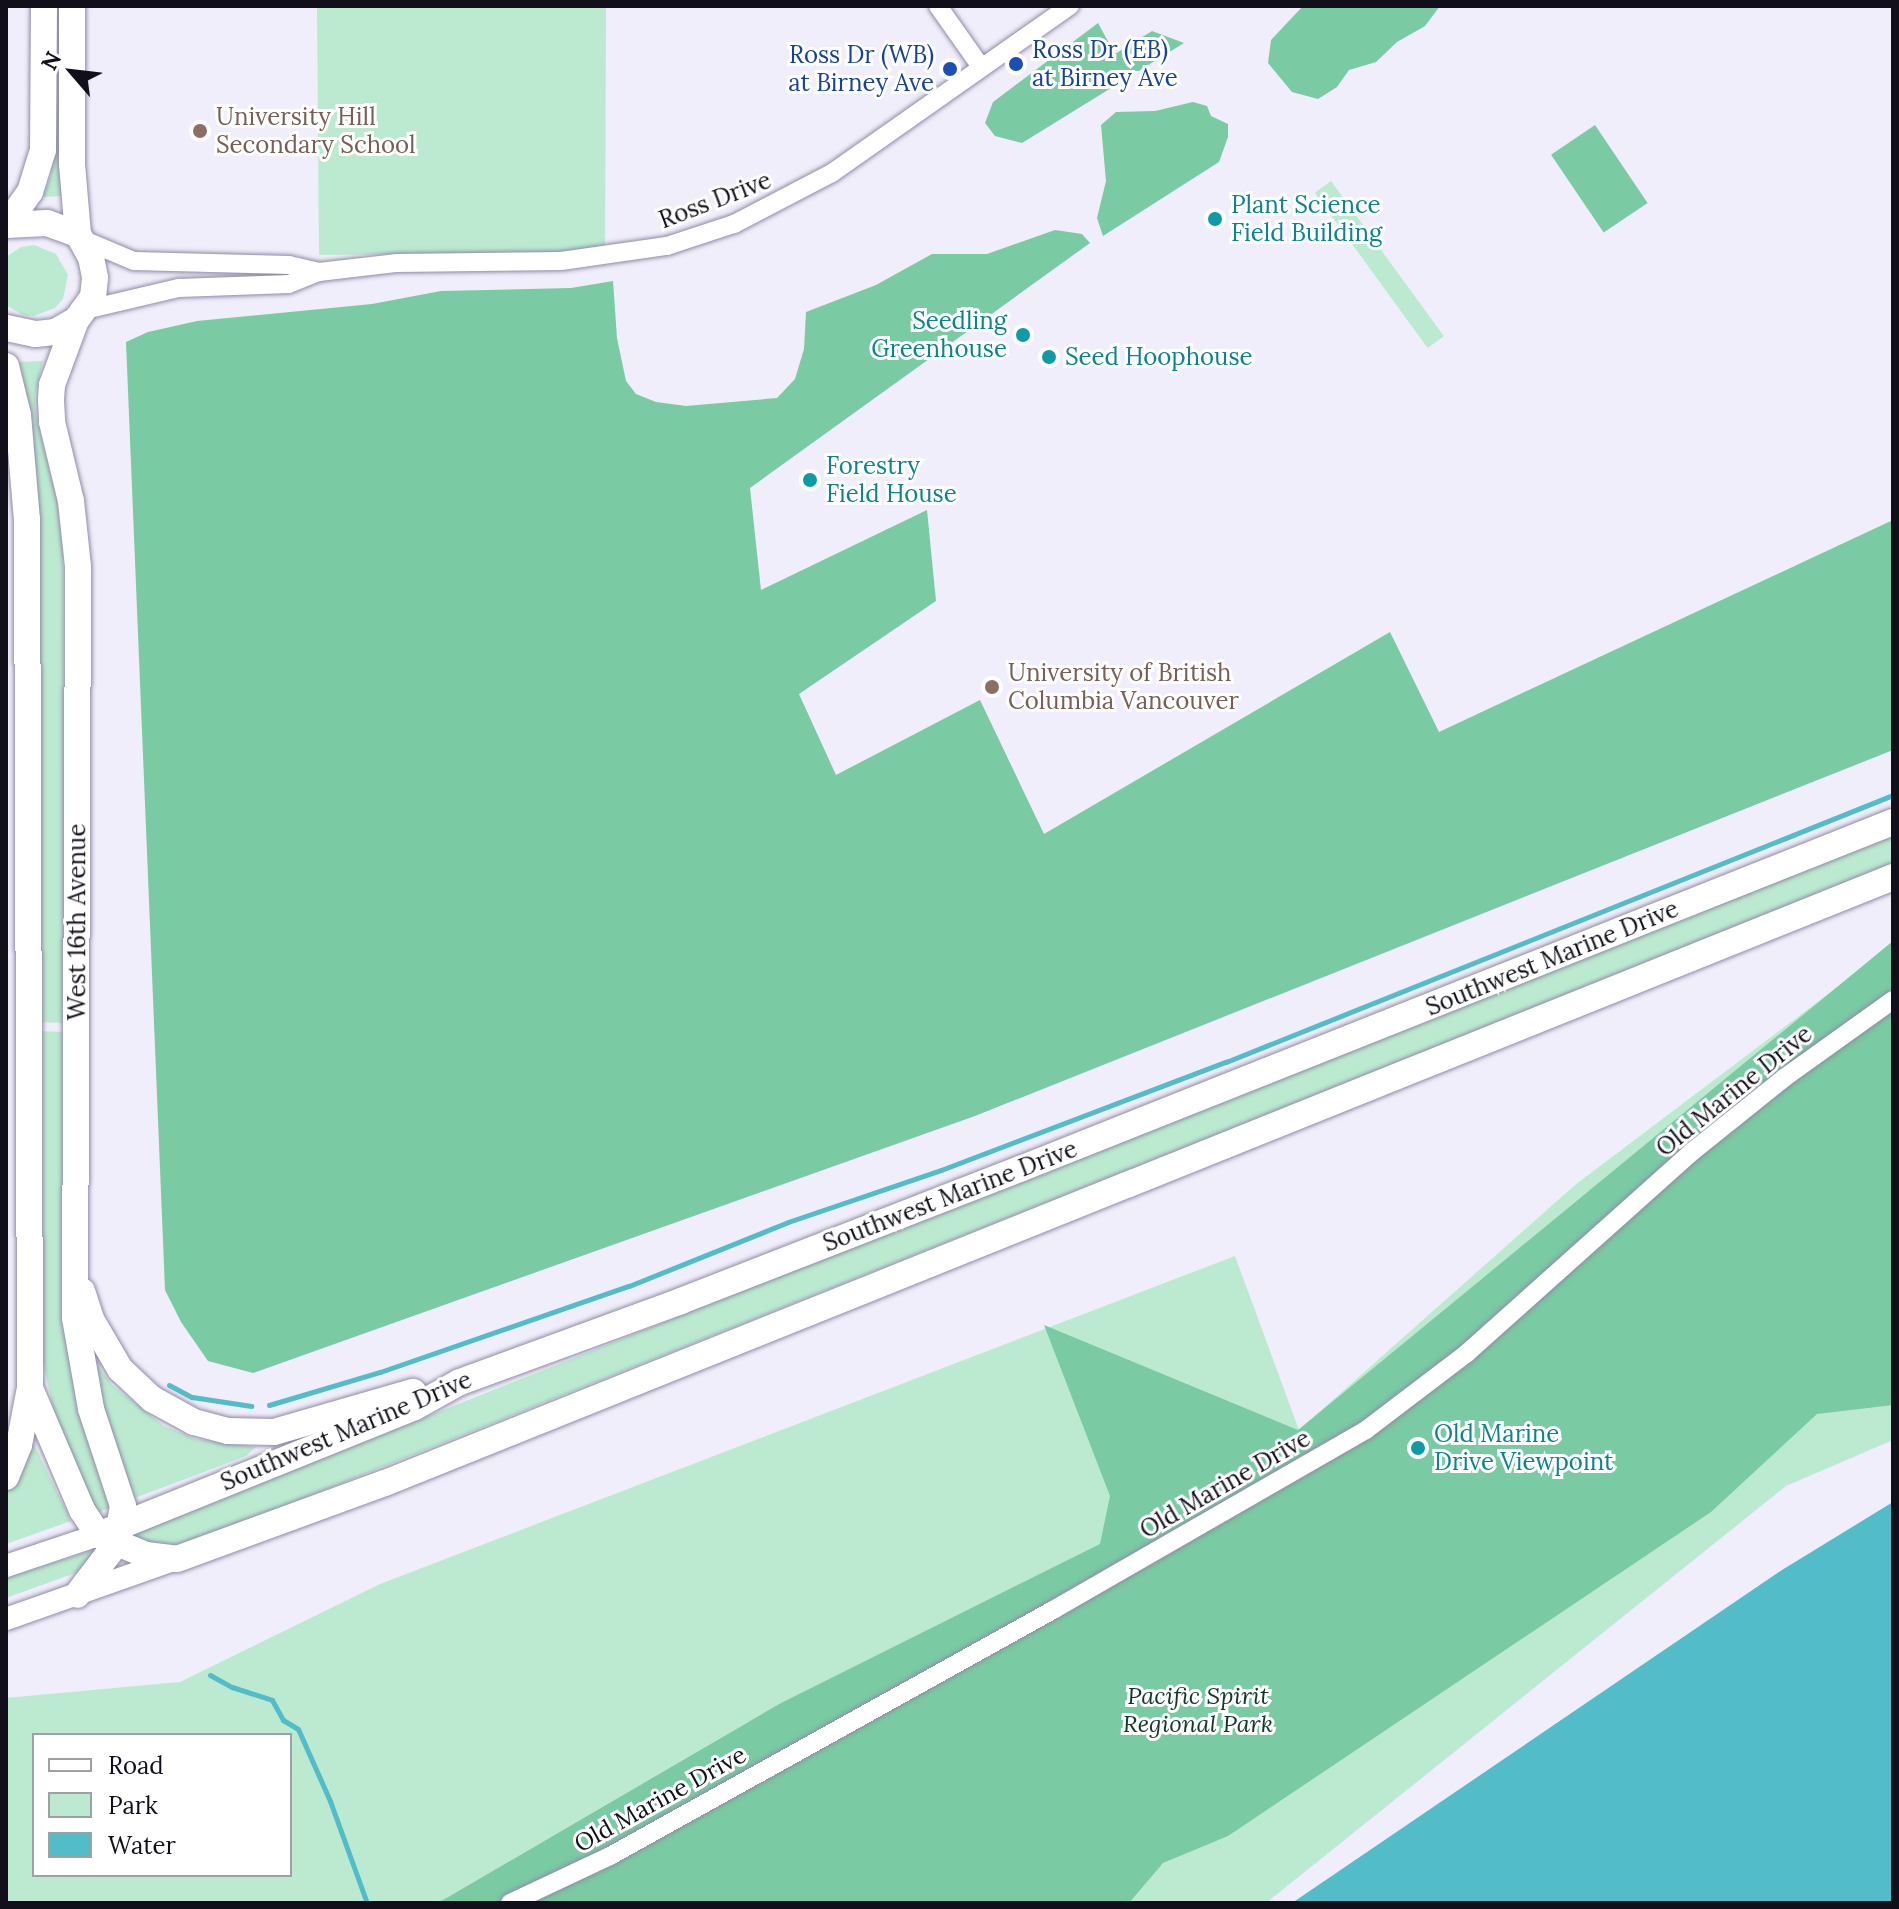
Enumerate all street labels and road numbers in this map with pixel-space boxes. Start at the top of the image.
street label: Ross Drive [655,166,775,234]
street label: West 16th Avenue [63,824,91,1020]
street label: Southwest Marine Drive [1422,894,1682,1022]
street label: Old Marine Drive [1650,1019,1818,1163]
street label: Southwest Marine Drive [819,1134,1081,1258]
street label: Southwest Marine Drive [216,1365,476,1497]
street label: Old Marine Drive [1135,1424,1315,1544]
street label: Old Marine Drive [569,1740,751,1858]

